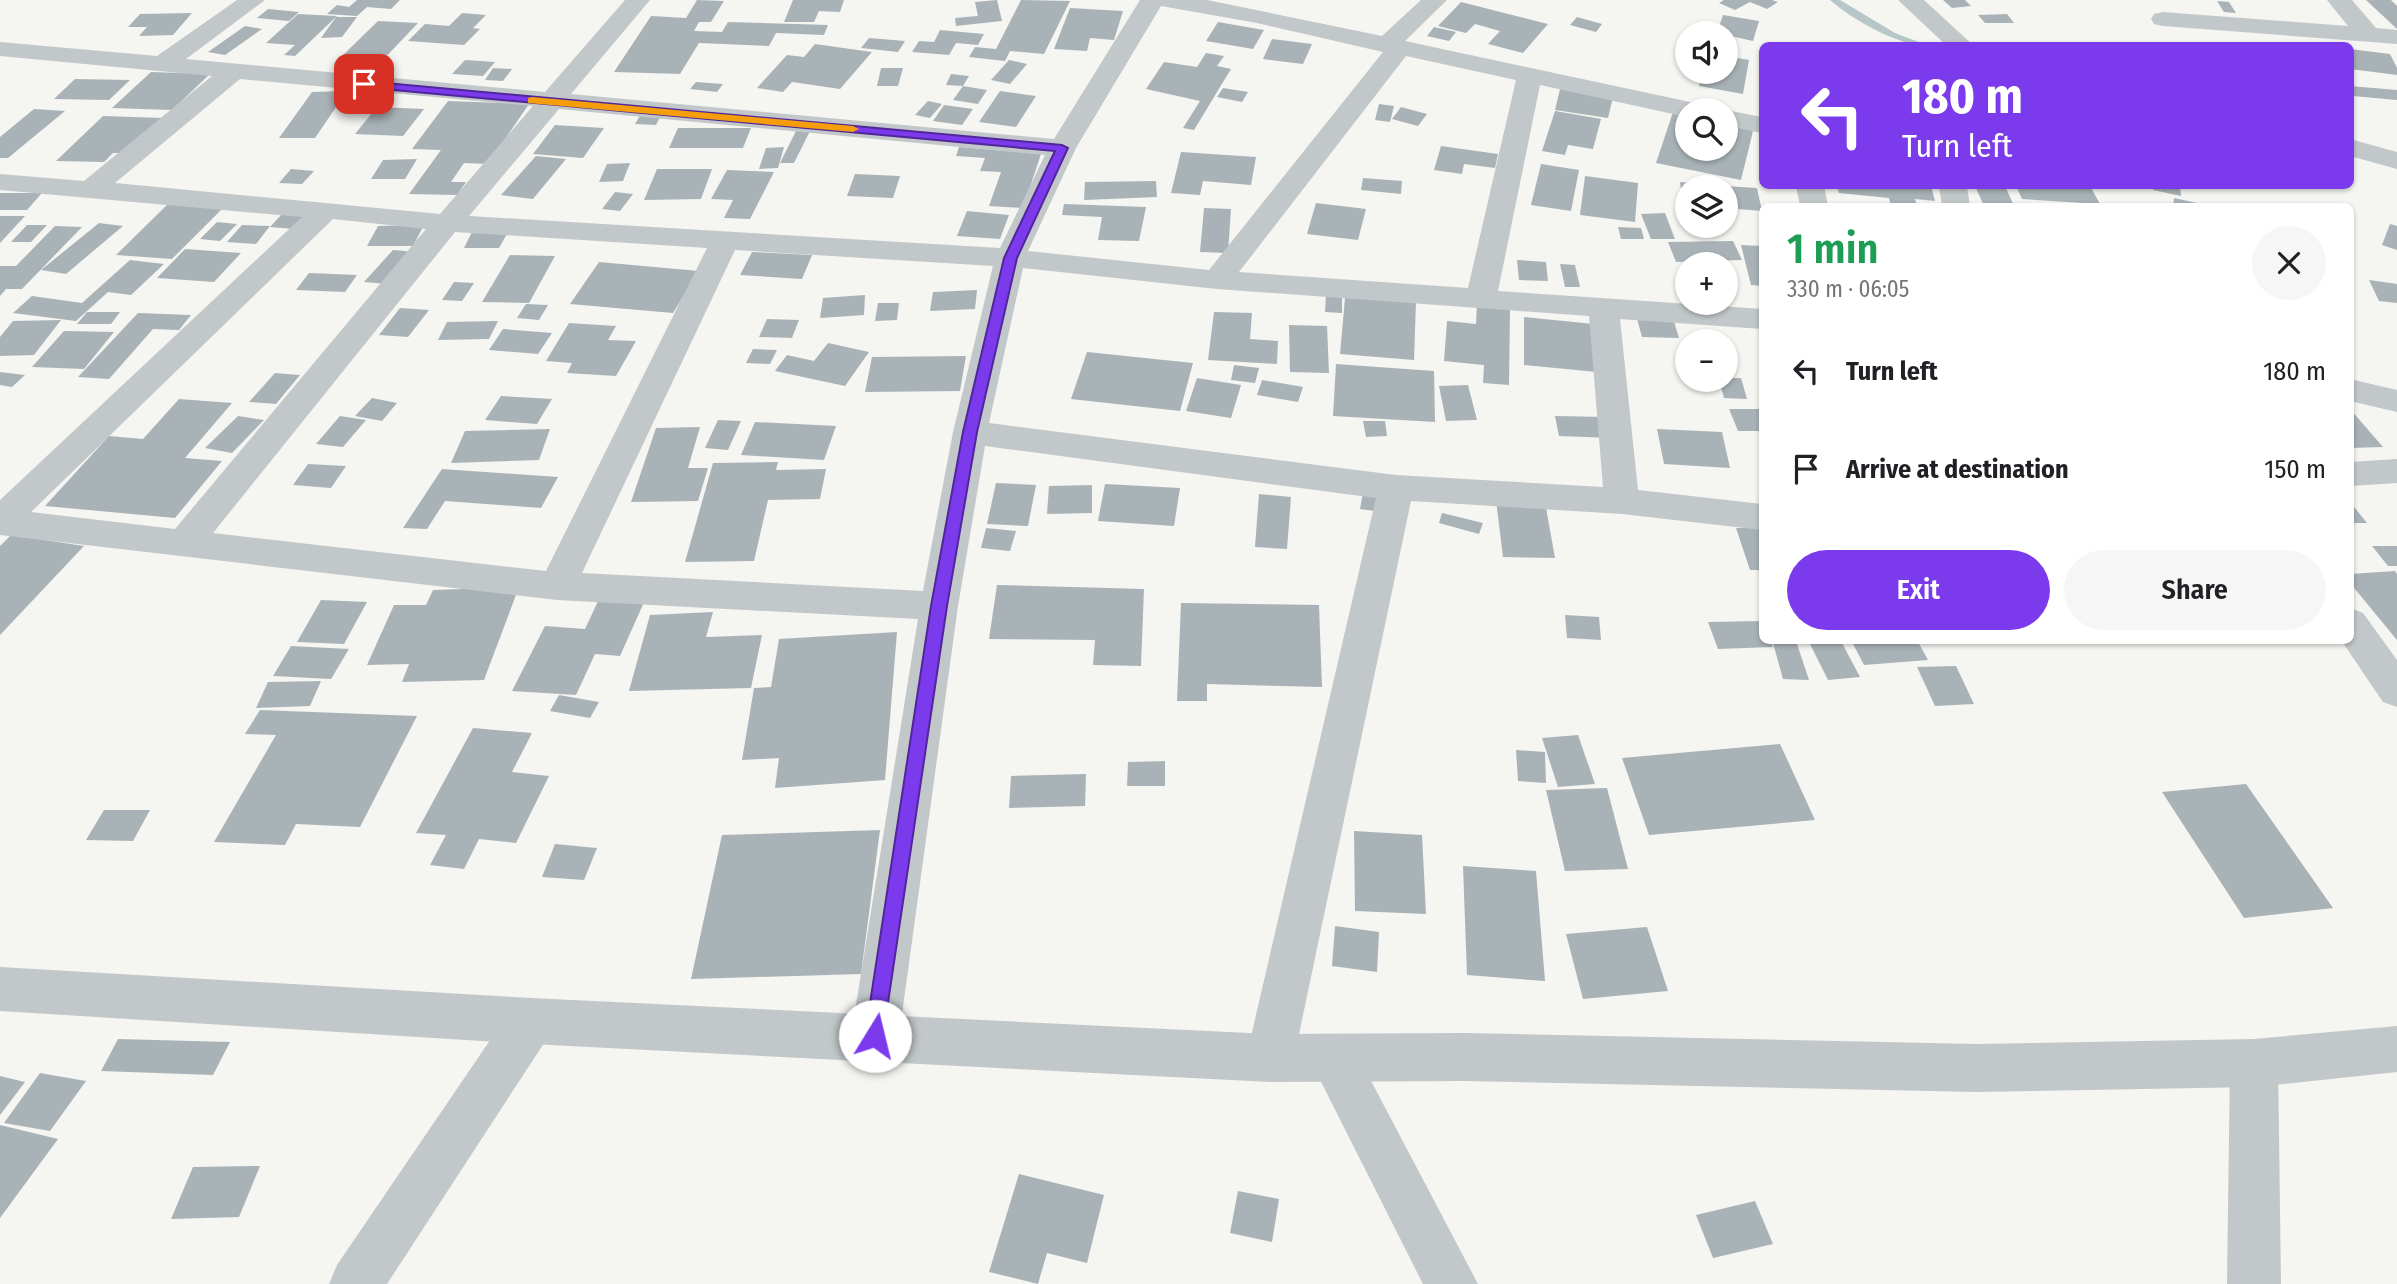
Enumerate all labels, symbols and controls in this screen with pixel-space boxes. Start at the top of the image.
map controls [1675,21,1738,392]
button: sound [1675,21,1738,84]
pin [334,54,394,114]
icon: arrive [345,65,383,103]
text: 180 m [1902,67,2023,126]
icon: left [1787,70,1878,161]
button: search [1675,98,1738,161]
text: Turn left [1902,127,2012,165]
button: layers [1675,175,1738,238]
text: 1 min [1787,224,1878,274]
button: close [2252,226,2326,300]
button: + [1675,252,1738,315]
text: 330 m · 06:05 [1787,275,1909,303]
button: − [1675,329,1738,392]
icon: left [1787,352,1825,390]
text: Turn left [1846,356,1938,387]
text: 180 m [2263,356,2326,387]
icon: arrive [1787,450,1825,488]
text: Arrive at destination [1846,454,2069,485]
text: 150 m [2264,454,2326,485]
button: Exit [1787,550,2050,630]
button: Share [2064,550,2326,630]
position arrow [838,999,912,1073]

